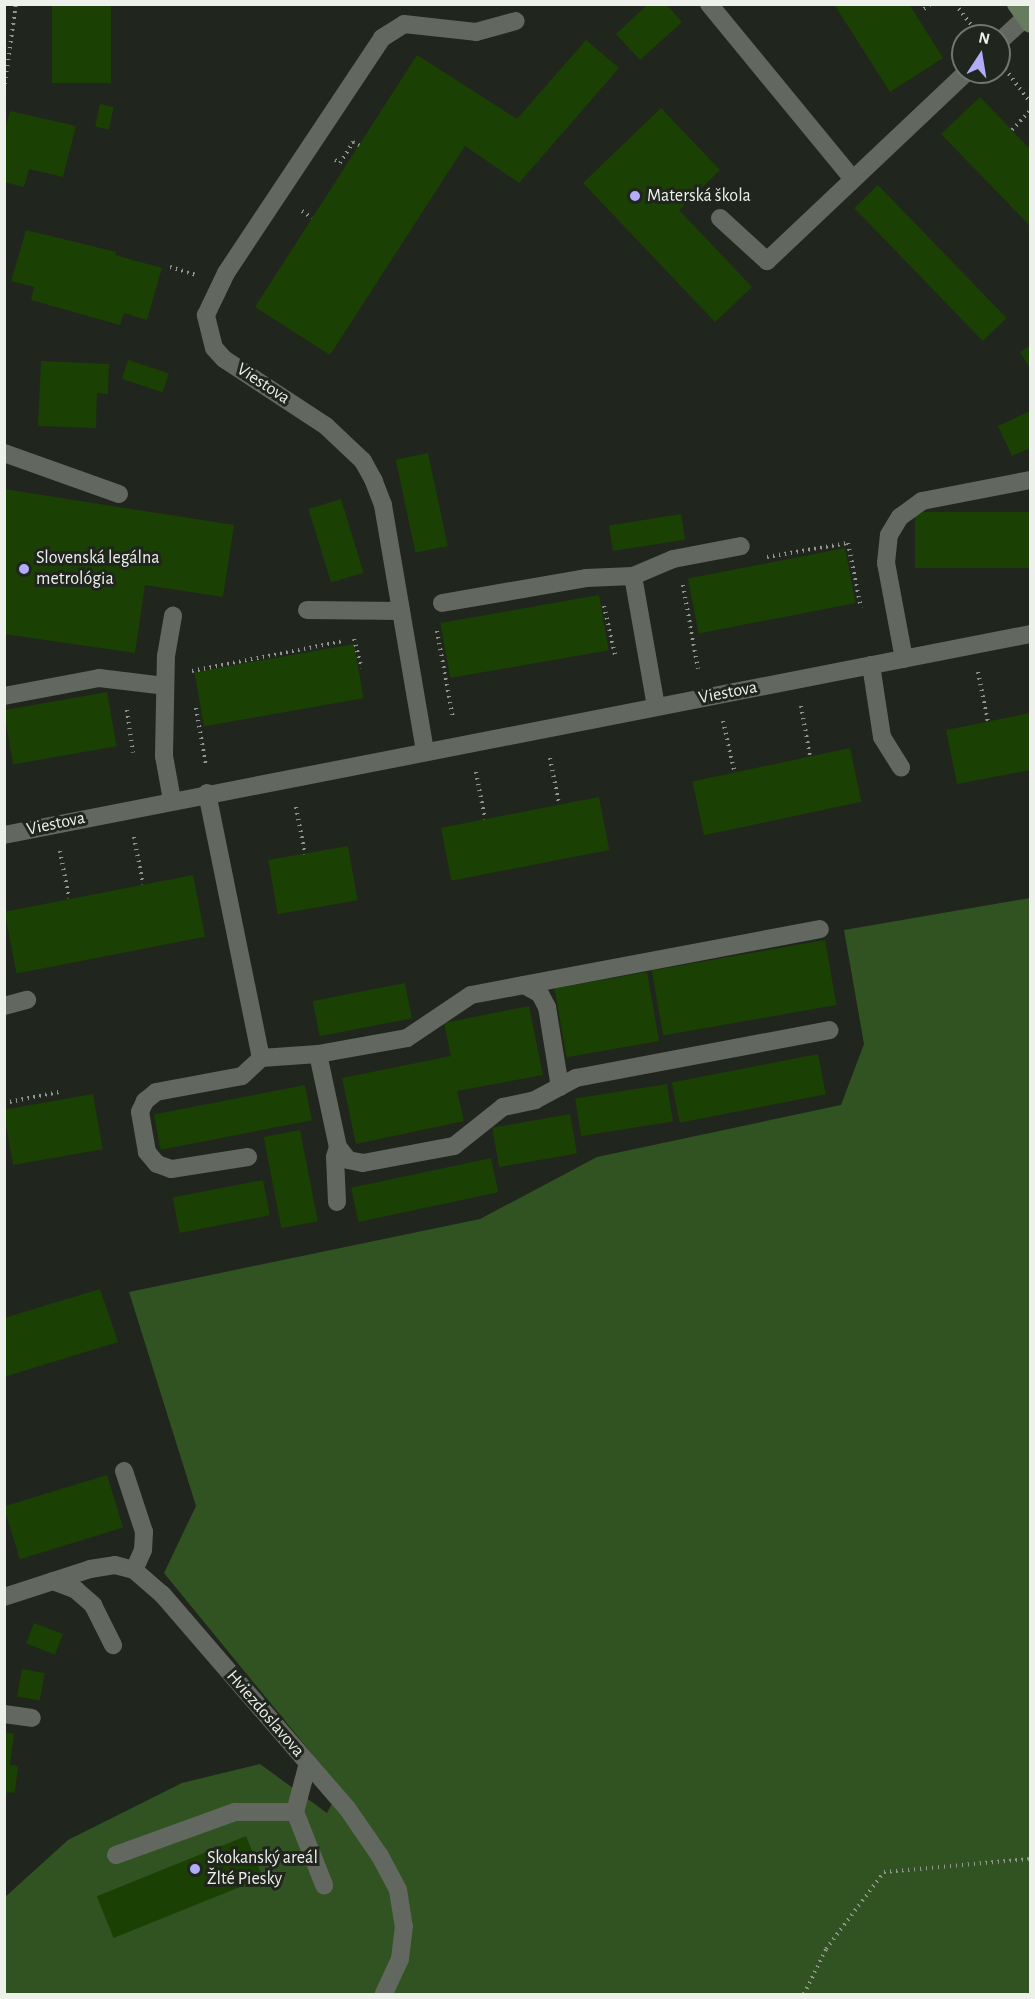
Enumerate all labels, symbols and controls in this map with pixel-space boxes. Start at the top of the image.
north arrow [951,24,1011,84]
text: N [977,29,991,47]
place label: Materská škola [647,185,751,207]
marker: Materská škola [628,189,642,203]
street label: Viestova [232,359,294,409]
place label: Slovenská legálna metrológia [36,548,160,590]
marker: Slovenská legálna metrológia [17,562,31,576]
street label: Viestova [697,677,759,709]
street label: Viestova [25,807,87,841]
street label: Hviezdoslavova [221,1666,309,1762]
place label: Skokanský areál Žlté Piesky [207,1848,318,1890]
marker: Skokanský areál Žlté Piesky [188,1862,202,1876]

